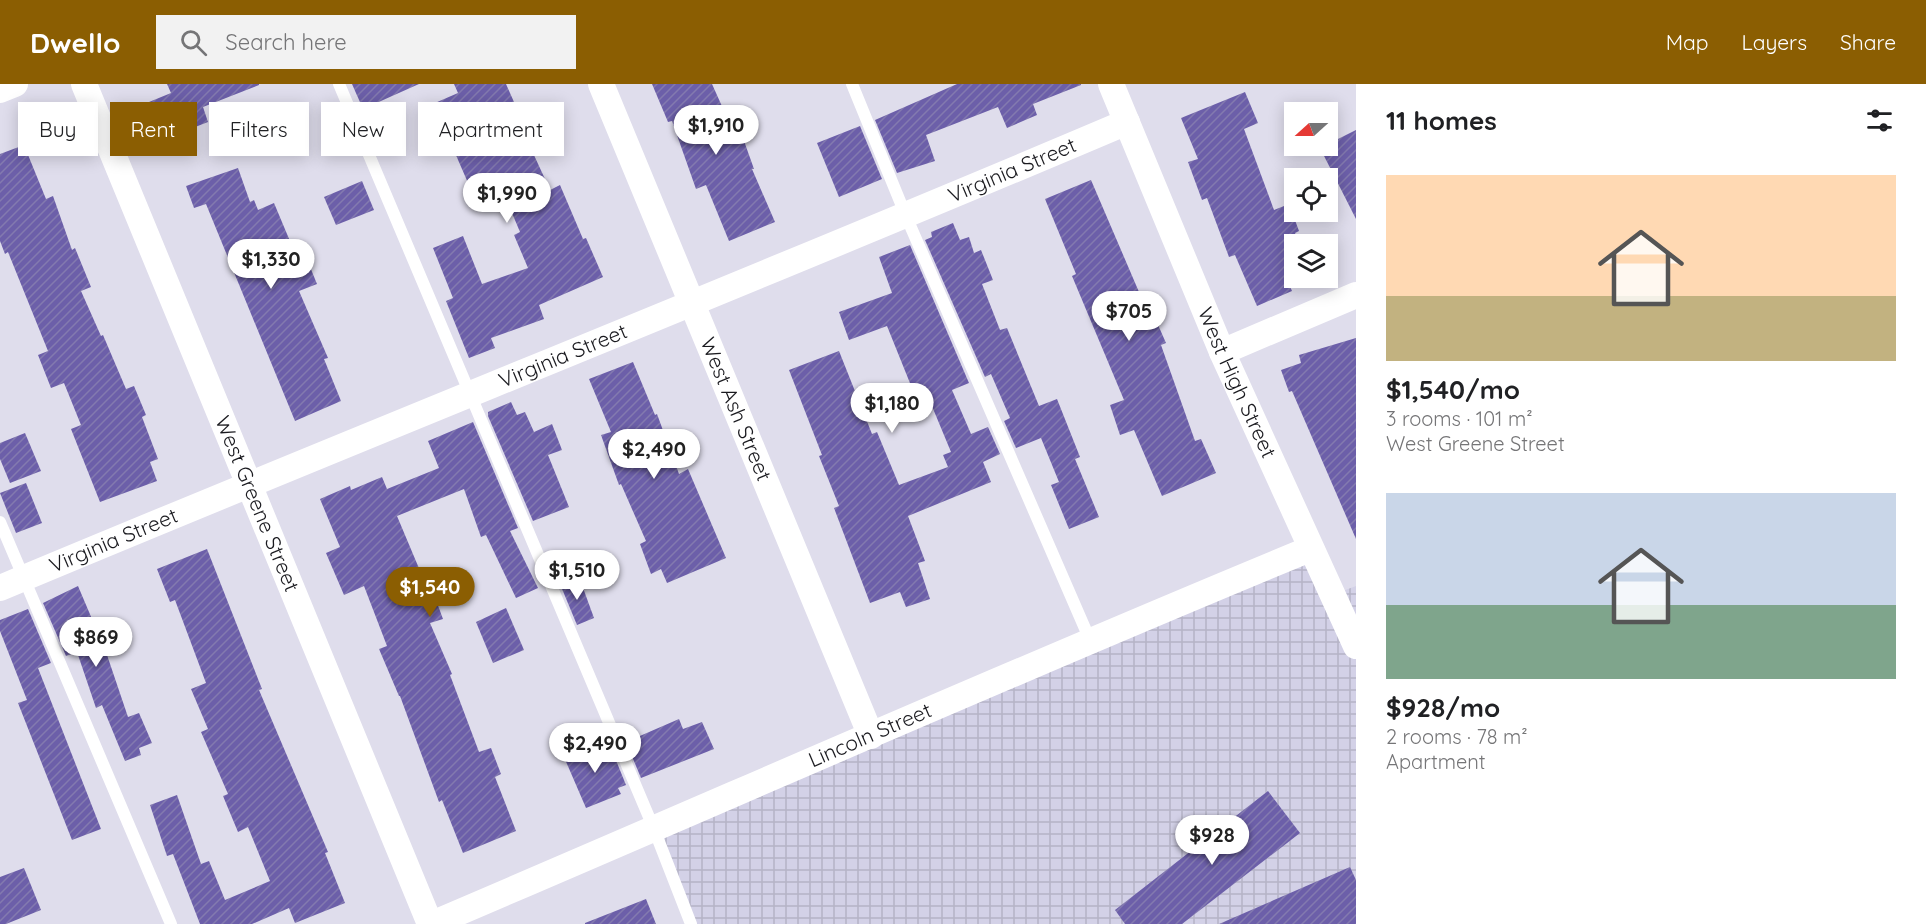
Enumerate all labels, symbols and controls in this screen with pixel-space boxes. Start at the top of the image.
search box [156,15,576,69]
text: Dwello [30,25,120,60]
icon: search [177,26,210,59]
text: Search here [225,28,347,56]
text: Map [1666,29,1709,55]
text: Layers [1742,29,1807,55]
text: Share [1840,29,1896,55]
chip: Buy [18,102,98,156]
chip: Rent [110,102,197,156]
chip: Filters [209,102,309,156]
chip: New [321,102,406,156]
chip: Apartment [418,102,564,156]
north arrow [1284,102,1338,156]
map controls [1284,102,1338,288]
text: 11 homes [1386,104,1497,137]
icon: filters [1863,104,1896,137]
pin: $1,910 [667,105,765,156]
text: $1,910 [688,112,744,137]
street label: Virginia Street [944,131,1080,208]
button: locate [1284,168,1338,222]
pin: $1,990 [458,173,556,224]
text: $1,990 [477,180,537,205]
icon: home [1587,214,1695,322]
button: layers [1284,234,1338,288]
pin: $1,330 [222,239,320,290]
text: $1,330 [242,246,300,271]
pin: $705 [1093,291,1165,342]
text: $705 [1106,298,1152,323]
street label: West High Street [1193,303,1282,462]
street label: Virginia Street [495,317,631,393]
street label: West Ash Street [695,333,778,485]
text: $1,540/mo [1386,373,1520,406]
pin: $1,180 [843,383,941,434]
text: $1,180 [865,390,919,415]
text: 3 rooms · 101 m² [1386,406,1533,431]
street label: West Greene Street [210,412,306,595]
pin: $2,490 [605,429,703,480]
text: West Greene Street [1386,431,1565,456]
text: $2,490 [622,436,686,461]
street label: Virginia Street [45,502,181,578]
icon: home [1587,532,1695,640]
pin: $1,510 [528,550,626,601]
text: $1,510 [549,557,605,582]
pin: $1,540 [381,567,479,618]
text: $1,540 [400,574,460,599]
pin: $869 [60,617,132,668]
text: $869 [73,624,119,649]
text: $928/mo [1386,691,1500,724]
street label: Lincoln Street [804,696,935,772]
pin: $2,490 [546,723,644,774]
text: 2 rooms · 78 m² [1386,724,1528,749]
text: $2,490 [563,730,627,755]
text: Apartment [1386,749,1486,774]
pin: $928 [1176,815,1248,866]
text: $928 [1189,822,1235,847]

